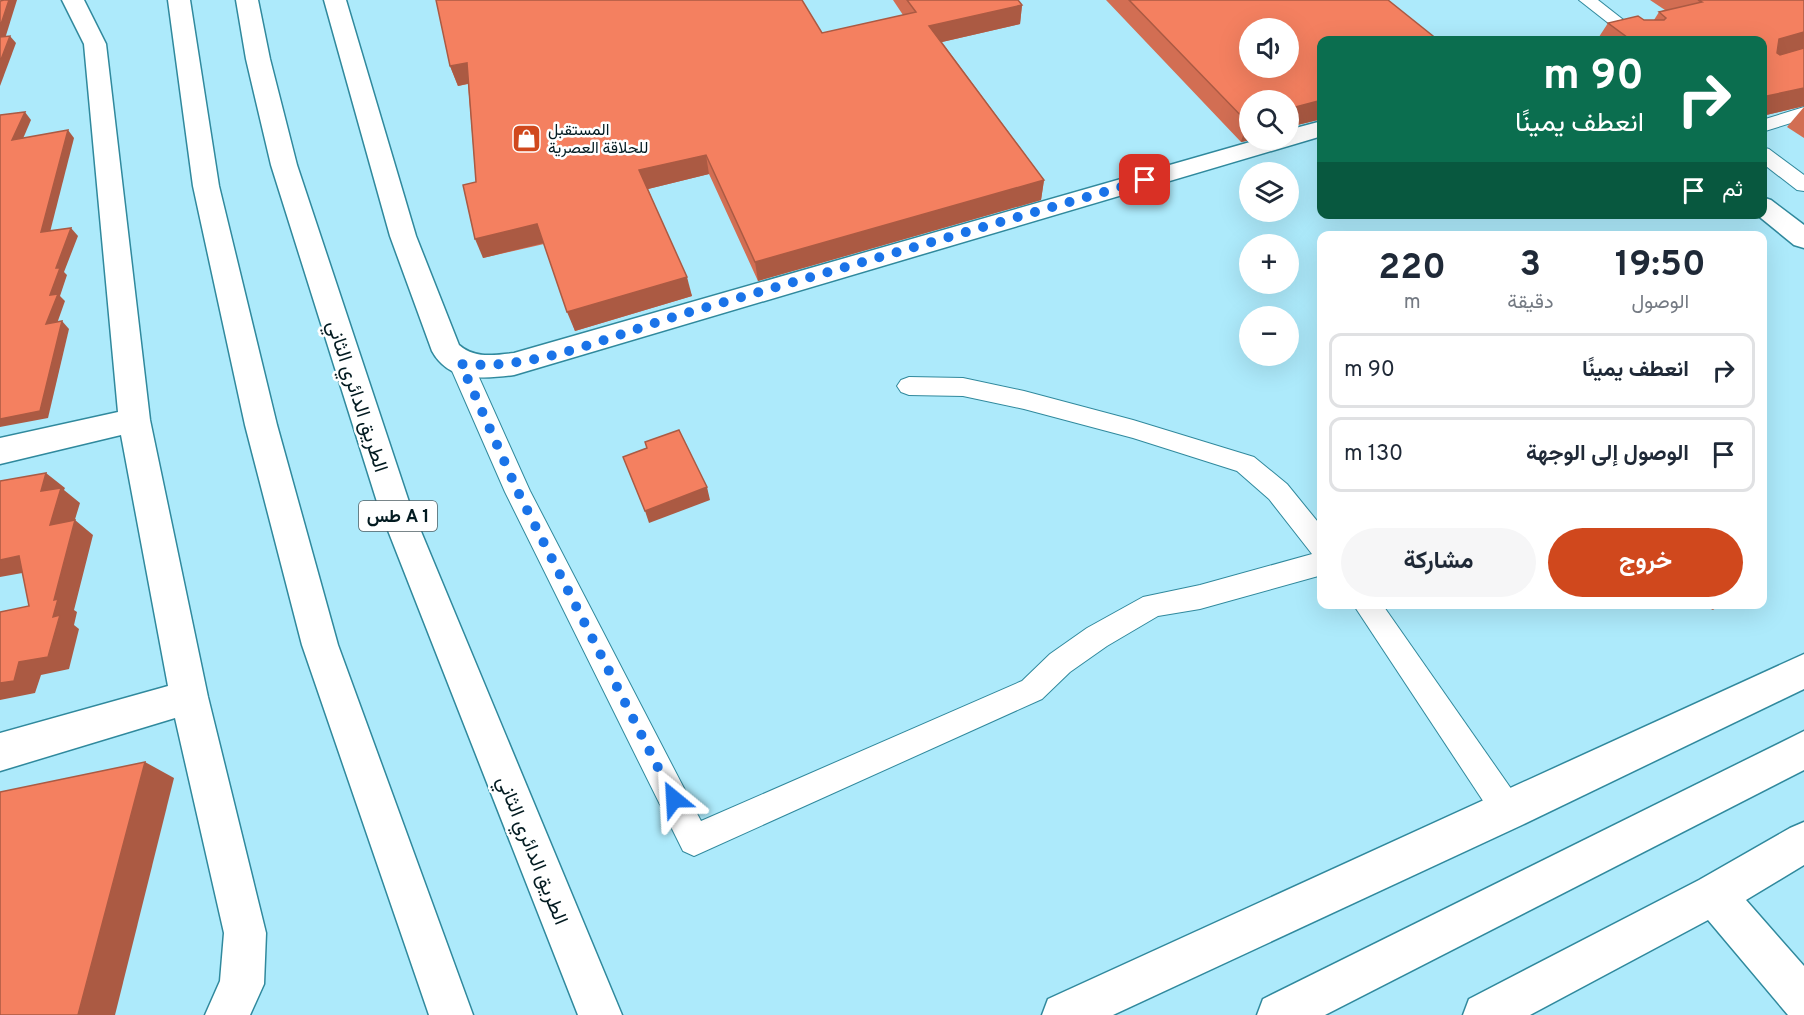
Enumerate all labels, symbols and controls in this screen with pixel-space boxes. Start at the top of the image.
map controls [1239,18,1299,366]
button: sound [1239,18,1299,78]
text: 90 m [1543,51,1644,104]
icon: right [1665,60,1743,138]
button: search [1239,90,1299,150]
text: انعطف يمينًا [1515,107,1644,141]
place label: المستقبل للحلاقة العصرية [548,121,648,159]
shop icon: المستقبل للحلاقة العصرية [511,122,543,154]
pin [1119,154,1170,205]
button: layers [1239,162,1299,222]
icon: arrive [1128,163,1161,196]
icon: arrive [1677,174,1710,207]
text: ثم [1722,177,1743,204]
button: + [1239,234,1299,294]
text: 3 [1520,243,1541,289]
text: 19:50 [1615,243,1706,289]
text: 220 [1378,246,1446,292]
text: m [1404,290,1421,316]
text: دقيقة [1507,290,1554,316]
text: الوصول [1631,290,1689,316]
button: − [1239,306,1299,366]
street label: الطريق الدائري الثاني [317,317,393,477]
icon: right [1707,354,1740,387]
text: 90 m [1344,357,1395,384]
text: انعطف يمينًا [1582,357,1689,384]
icon: arrive [1707,438,1740,471]
text: 130 m [1344,441,1403,468]
text: الوصول إلى الوجهة [1526,441,1689,468]
road number: طس A 1 [359,501,437,531]
button: مشاركة [1341,528,1536,597]
button: خروج [1548,528,1743,597]
position arrow [642,767,706,831]
street label: الطريق الدائري الثاني [488,773,573,930]

